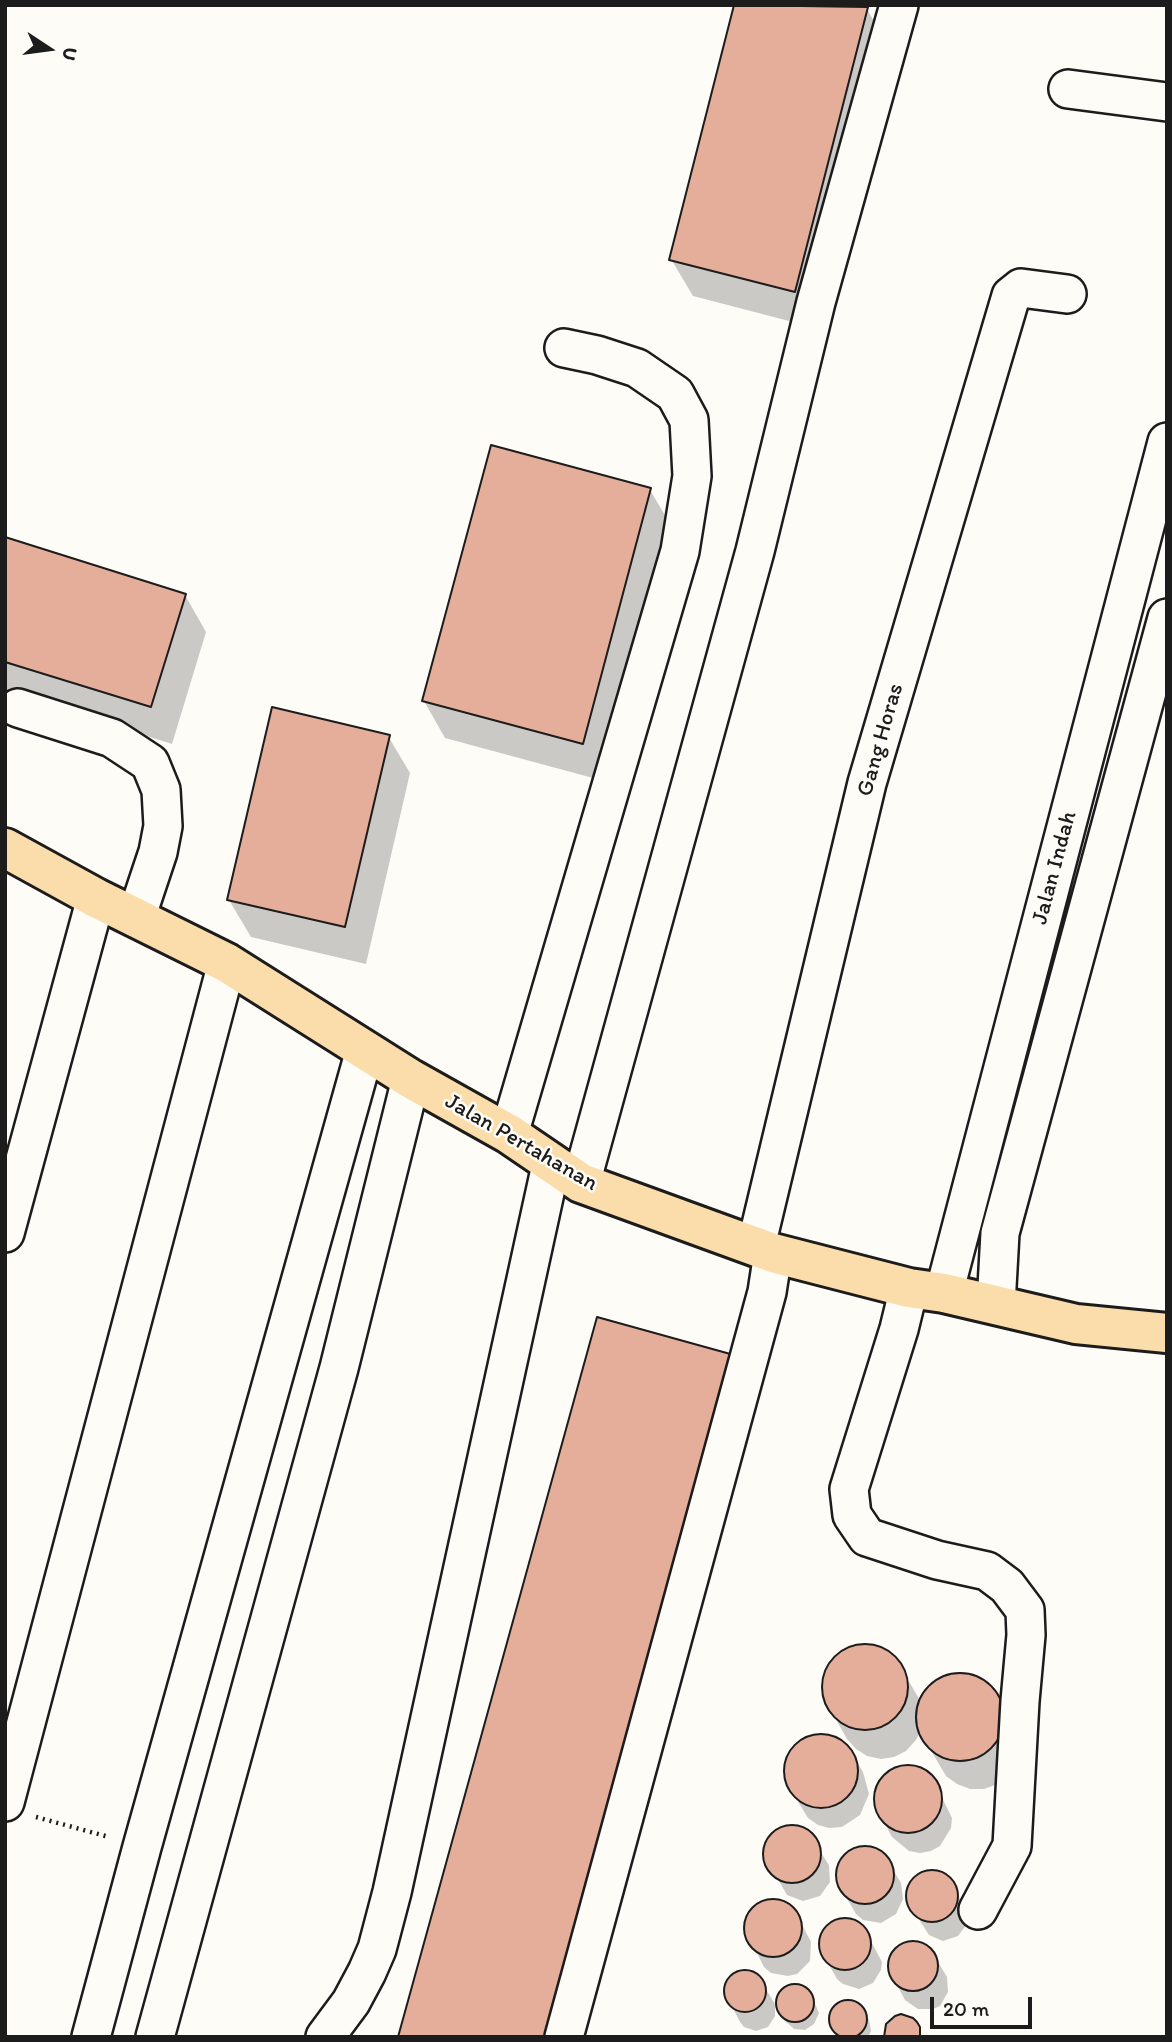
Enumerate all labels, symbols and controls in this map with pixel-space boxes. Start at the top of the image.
north arrow [14,14,84,84]
text: U [57,45,83,63]
street label: Gang Horas [852,680,910,800]
street label: Jalan Indah [1027,808,1083,928]
street label: Jalan Pertahanan [440,1088,602,1198]
scale bar [934,1982,1036,2026]
text: 20 m [943,1996,989,2021]

